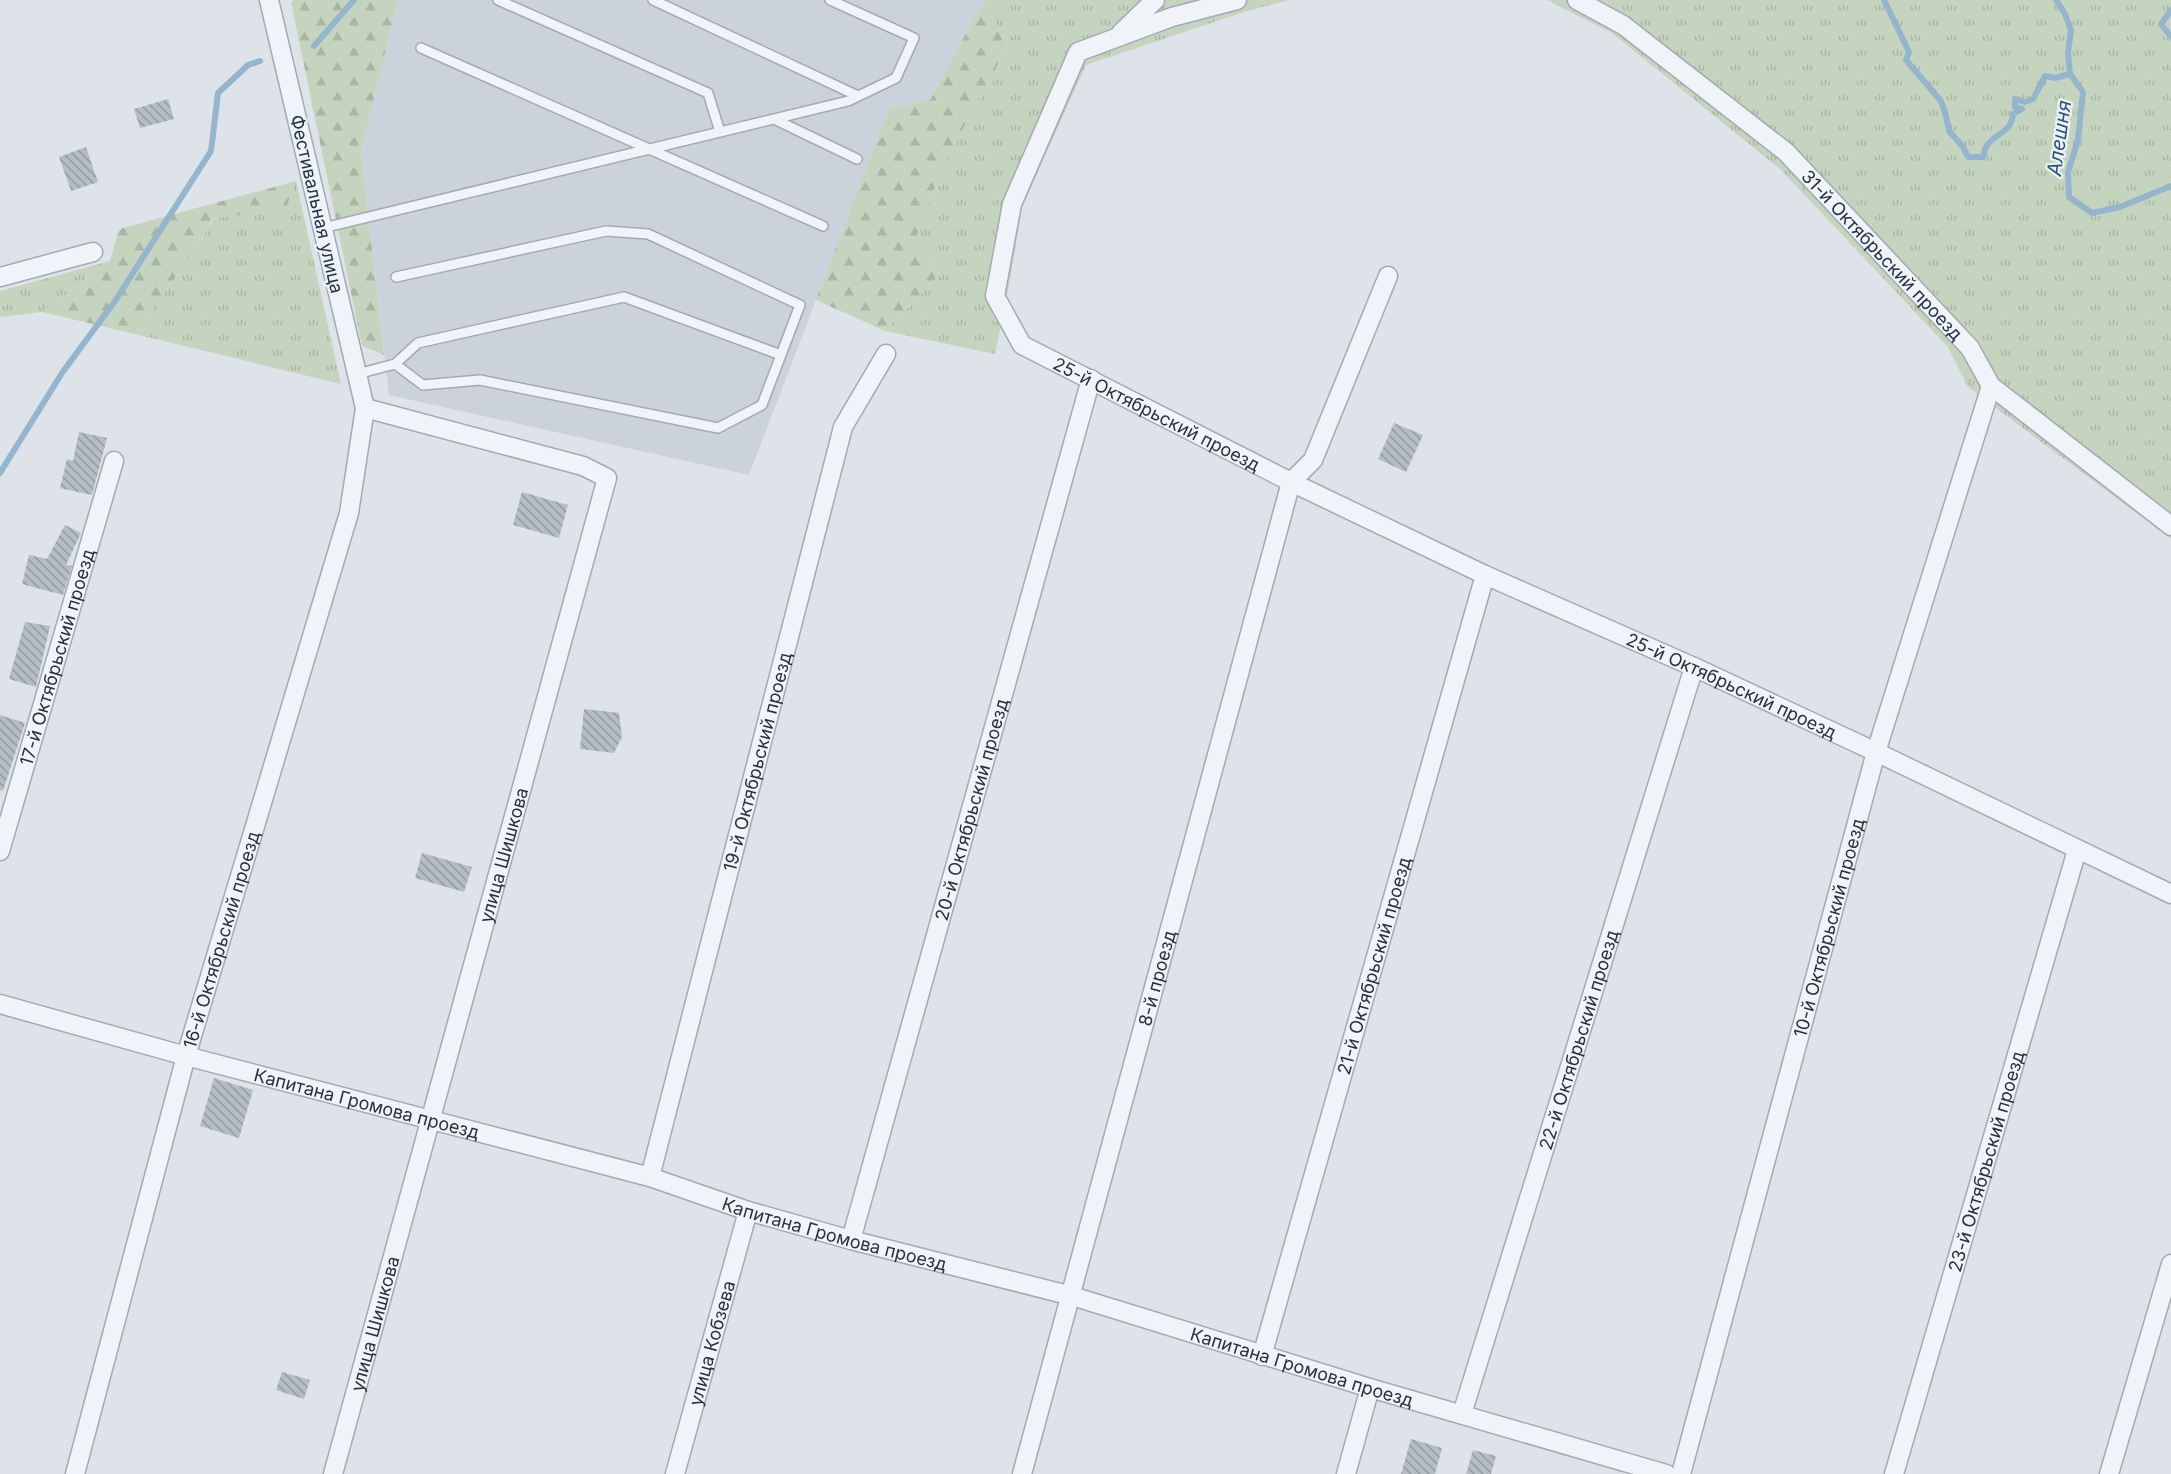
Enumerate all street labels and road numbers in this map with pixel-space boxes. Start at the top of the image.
street label: Фестивальная улица [286,113,348,295]
street label: 31-й Октябрьский проезд [1798,165,1967,344]
street label: 25-й Октябрьский проезд [1050,352,1264,475]
street label: 17-й Октябрьский проезд [15,546,98,768]
street label: 25-й Октябрьский проезд [1623,628,1840,743]
street label: 19-й Октябрьский проезд [719,650,795,873]
street label: 20-й Октябрьский проезд [930,696,1012,923]
street label: улица Шишкова [475,785,532,925]
street label: 10-й Октябрьский проезд [1789,816,1868,1039]
street label: 16-й Октябрьский проезд [178,828,263,1051]
street label: 21-й Октябрьский проезд [1332,854,1415,1077]
street label: 22-й Октябрьский проезд [1534,927,1622,1152]
street label: 8-й проезд [1134,928,1180,1028]
street label: 23-й Октябрьский проезд [1943,1048,2028,1274]
street label: Капитана Громова проезд [252,1064,482,1143]
street label: Капитана Громова проезд [720,1192,949,1274]
street label: улица Шишкова [346,1254,403,1394]
street label: улица Кобзева [684,1278,739,1408]
street label: Капитана Громова проезд [1188,1323,1416,1411]

